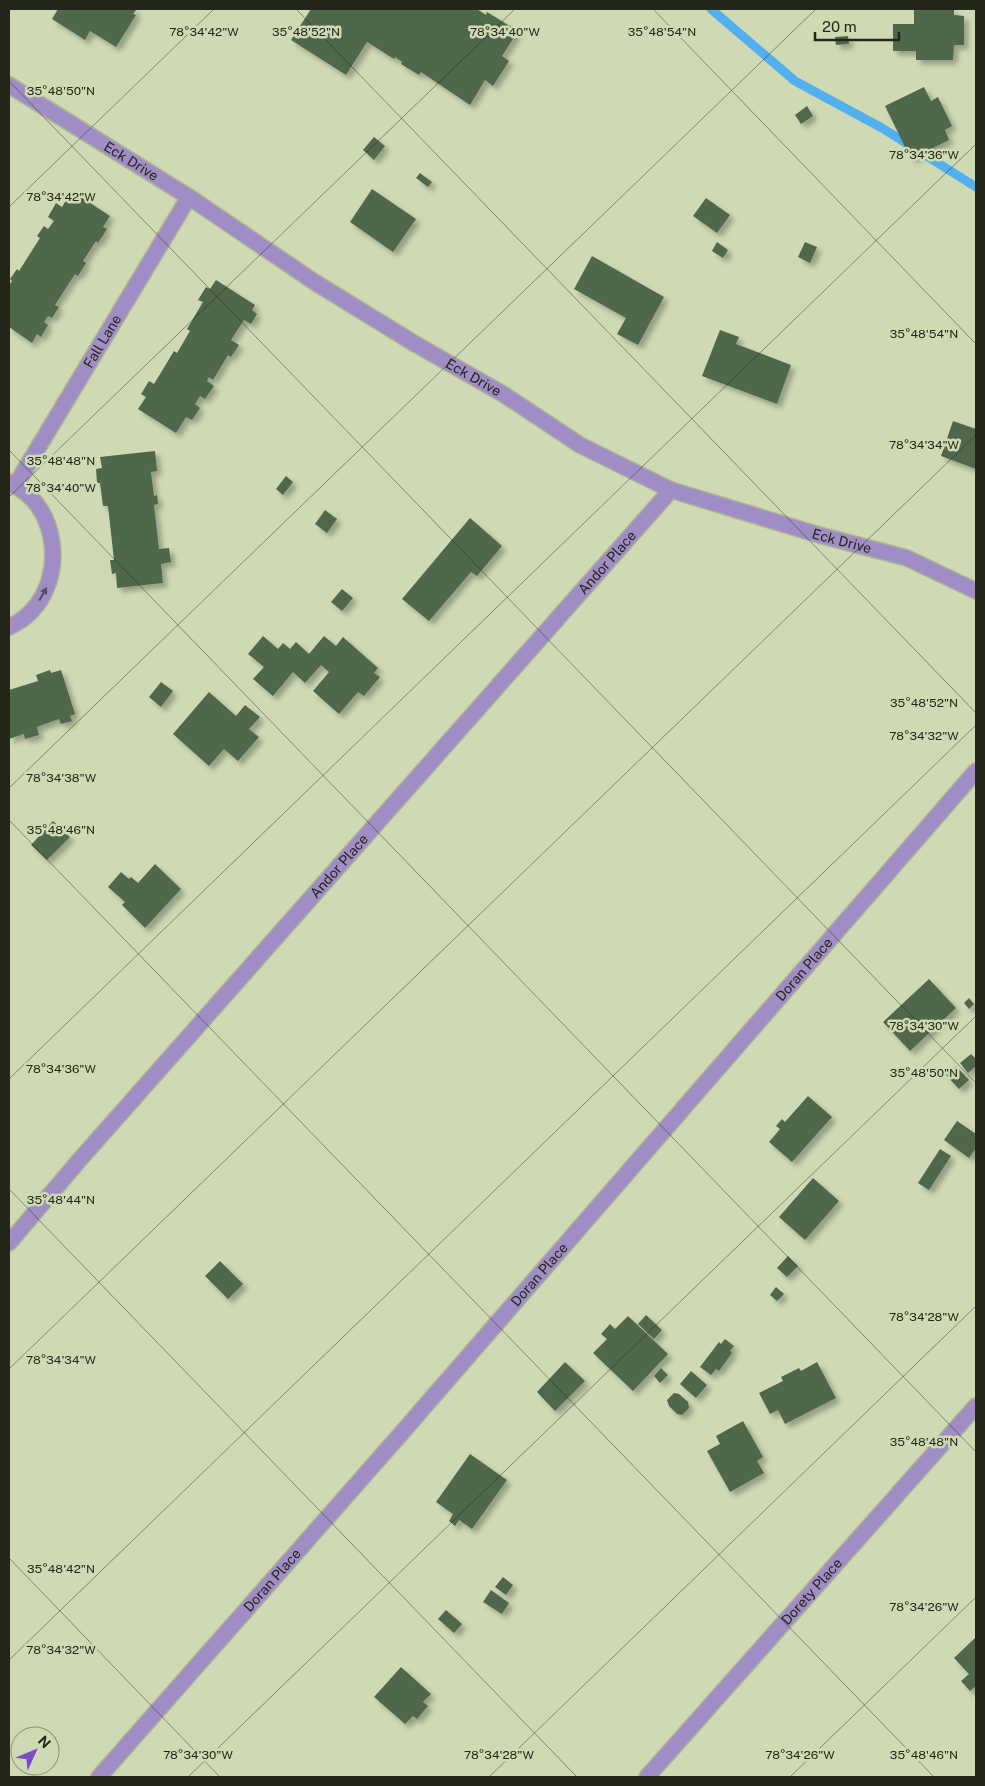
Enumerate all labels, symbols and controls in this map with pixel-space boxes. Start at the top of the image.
scale bar [815,10,899,42]
text: 20 m [822,18,857,35]
text: 78°34'42"W [169,25,239,39]
text: 35°48'52"N [272,25,340,39]
text: 78°34'40"W [470,25,540,39]
text: 35°48'54"N [628,25,696,39]
text: 35°48'50"N [27,84,95,98]
street label: Eck Drive [101,138,161,184]
text: 78°34'36"W [889,148,959,162]
text: 78°34'42"W [26,190,96,204]
street label: Fall Lane [80,312,124,371]
text: 35°48'54"N [890,327,958,341]
street label: Eck Drive [443,355,504,399]
text: 78°34'34"W [889,438,960,452]
text: 35°48'48"N [27,454,95,468]
text: 78°34'40"W [26,481,96,495]
street label: Eck Drive [810,525,873,556]
street label: Andor Place [575,527,639,598]
one-way arrow [39,587,47,601]
text: 35°48'52"N [890,696,958,710]
text: 78°34'32"W [889,729,959,743]
text: 78°34'38"W [26,771,97,785]
text: 35°48'46"N [27,823,95,837]
street label: Andor Place [307,831,371,901]
street label: Doran Place [772,934,836,1004]
text: 78°34'30"W [889,1019,959,1033]
text: 78°34'36"W [26,1062,96,1076]
text: 35°48'50"N [890,1066,958,1080]
text: 35°48'44"N [27,1193,95,1207]
street label: Doran Place [507,1240,571,1309]
text: 78°34'28"W [889,1310,959,1324]
text: 78°34'34"W [26,1353,97,1367]
text: 35°48'48"N [890,1435,958,1449]
street label: Doran Place [240,1545,304,1615]
street label: Dorety Place [778,1555,845,1628]
text: 35°48'42"N [27,1562,95,1576]
text: 78°34'26"W [889,1600,959,1614]
text: 78°34'32"W [26,1643,96,1657]
north arrow [10,1726,60,1776]
text: N [35,1732,54,1751]
text: 78°34'30"W [163,1748,233,1762]
text: 78°34'28"W [464,1748,534,1762]
text: 78°34'26"W [765,1748,835,1762]
text: 35°48'46"N [890,1748,958,1762]

